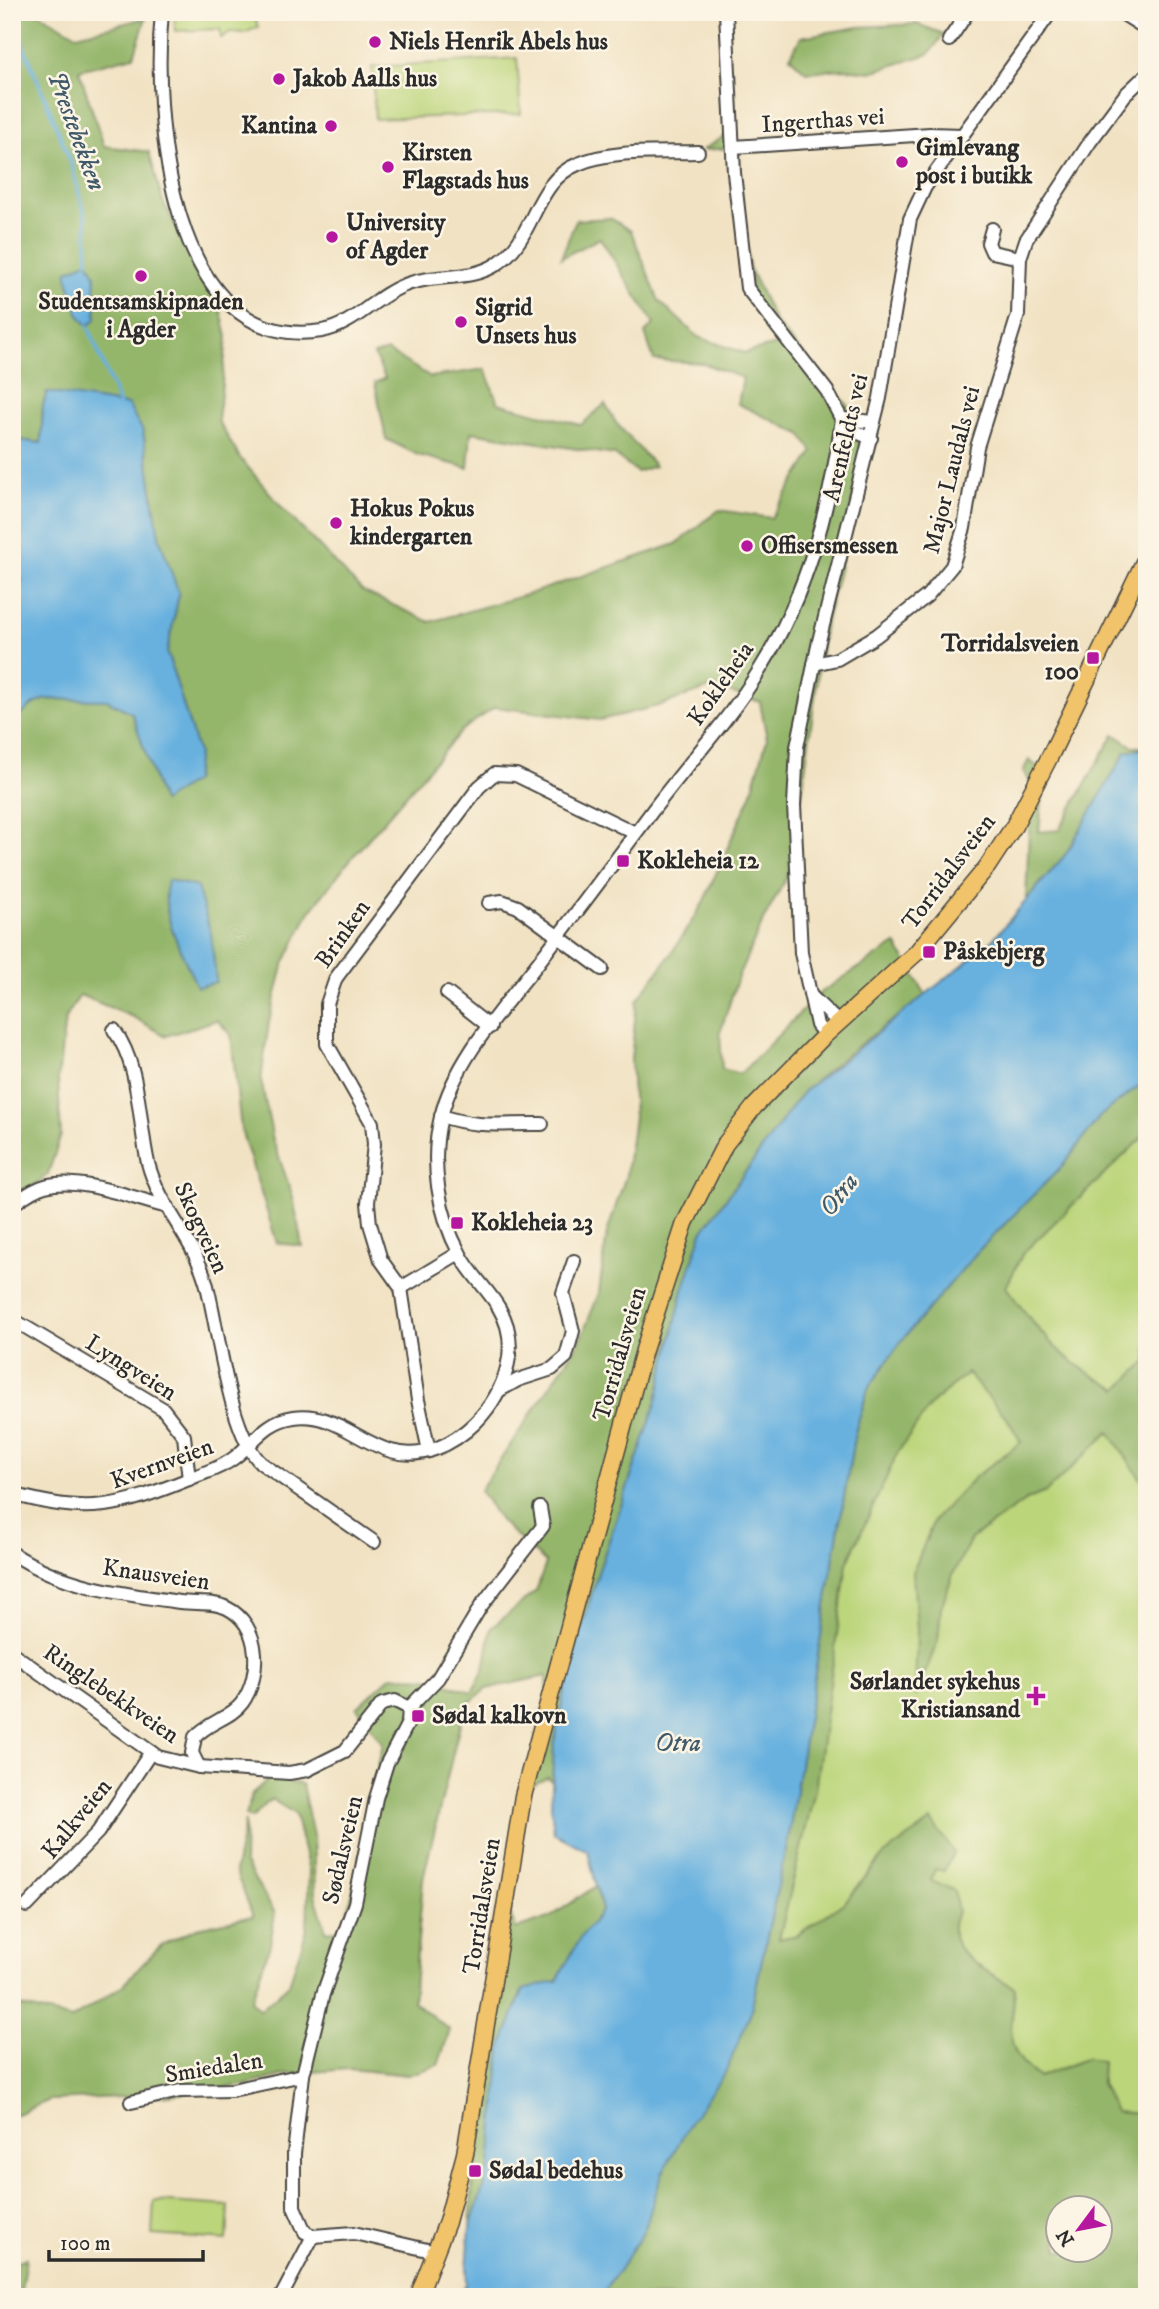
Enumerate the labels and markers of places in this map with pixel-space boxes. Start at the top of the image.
place label: Niels Henrik Abels hus [389,27,608,57]
marker: Niels Henrik Abels hus [367,34,383,50]
place label: Jakob Aalls hus [290,64,437,94]
marker: Jakob Aalls hus [271,71,287,87]
place label: Kantina [241,111,318,141]
marker: Kantina [323,118,339,134]
place label: Gimlevang post i butikk [915,133,1033,191]
place label: Kirsten Flagstads hus [402,138,529,196]
marker: Gimlevang post i butikk [894,154,910,170]
marker: Kirsten Flagstads hus [380,159,396,175]
place label: University of Agder [346,208,446,266]
marker: University of Agder [324,229,340,245]
marker: Studentsamskipnaden i Agder [133,268,149,284]
place label: Studentsamskipnaden i Agder [38,287,244,345]
place label: Sigrid Unsets hus [475,293,576,351]
marker: Sigrid Unsets hus [453,314,469,330]
place label: Hokus Pokus kindergarten [349,494,474,552]
marker: Hokus Pokus kindergarten [328,515,344,531]
place label: Offisersmessen [761,531,898,561]
marker: Offisersmessen [739,538,755,554]
place label: Torridalsveien 100 [940,629,1079,687]
marker: Torridalsveien 100 [1085,650,1101,666]
place label: Kokleheia 12 [637,846,760,876]
marker: Kokleheia 12 [615,853,631,869]
place label: Påskebjerg [943,937,1046,967]
marker: Påskebjerg [921,944,937,960]
place label: Kokleheia 23 [471,1208,593,1238]
marker: Kokleheia 23 [449,1215,465,1231]
place label: Sørlandet sykehus Kristiansand [850,1667,1021,1725]
marker: Sørlandet sykehus Kristiansand [1026,1686,1046,1706]
place label: Sødal kalkovn [432,1701,567,1731]
marker: Sødal kalkovn [410,1708,426,1724]
place label: Sødal bedehus [489,2156,623,2186]
marker: Sødal bedehus [467,2163,483,2179]

